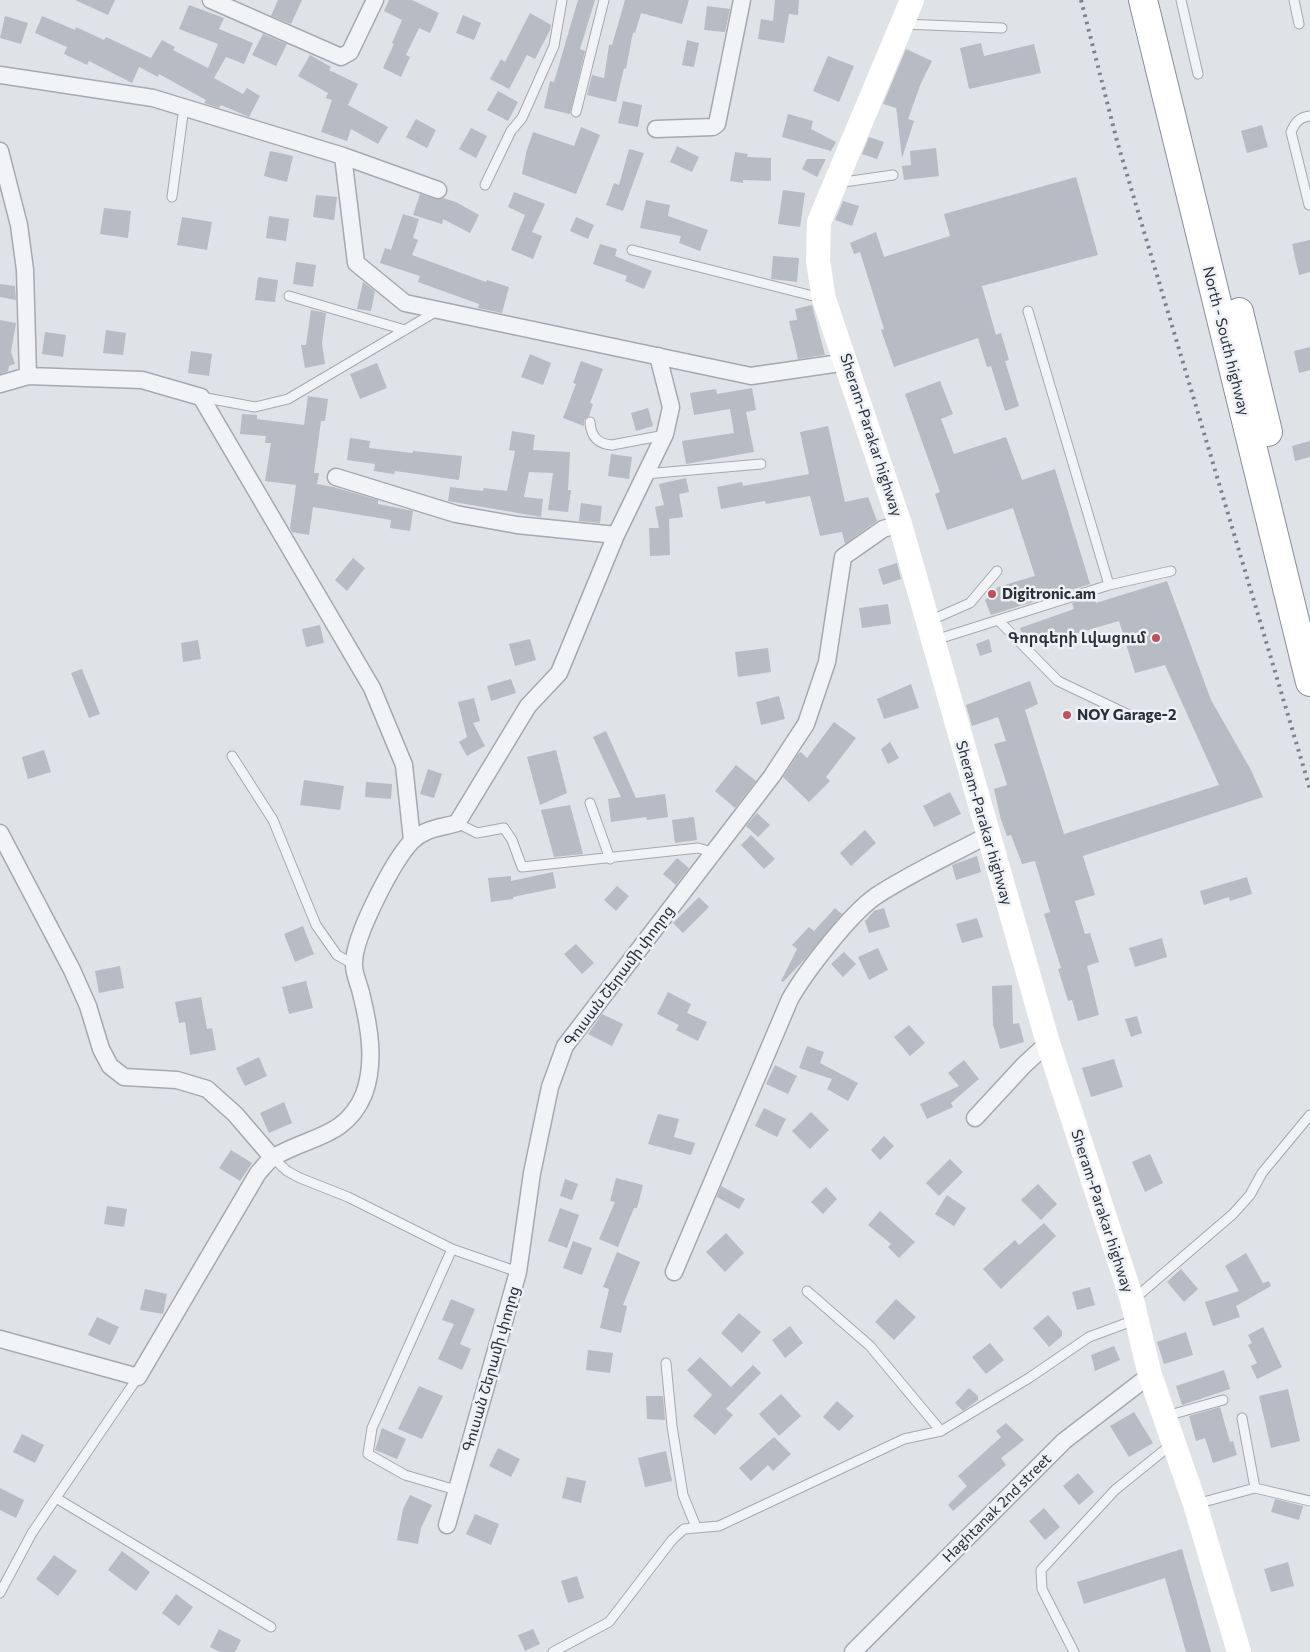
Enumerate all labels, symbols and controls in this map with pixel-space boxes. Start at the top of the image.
street label: North - South highway [1199,265,1253,417]
street label: Sheram-Parakar highway [836,351,906,519]
place label: Digitronic.am [1002,585,1096,603]
marker: Digitronic.am [986,588,998,600]
place label: Գորգերի Լվացում [1008,629,1146,647]
marker: Գորգերի Լվացում [1150,632,1162,644]
place label: NOY Garage-2 [1077,706,1177,724]
marker: NOY Garage-2 [1061,709,1073,721]
street label: Sheram-Parakar highway [952,739,1016,907]
street label: Գուսան Շերամի փողոց [560,902,678,1050]
street label: Sheram-Parakar highway [1067,1127,1137,1295]
street label: Գուսան Շերամի փողոց [459,1284,523,1454]
street label: Haghtanak 2nd street [939,1450,1055,1566]

